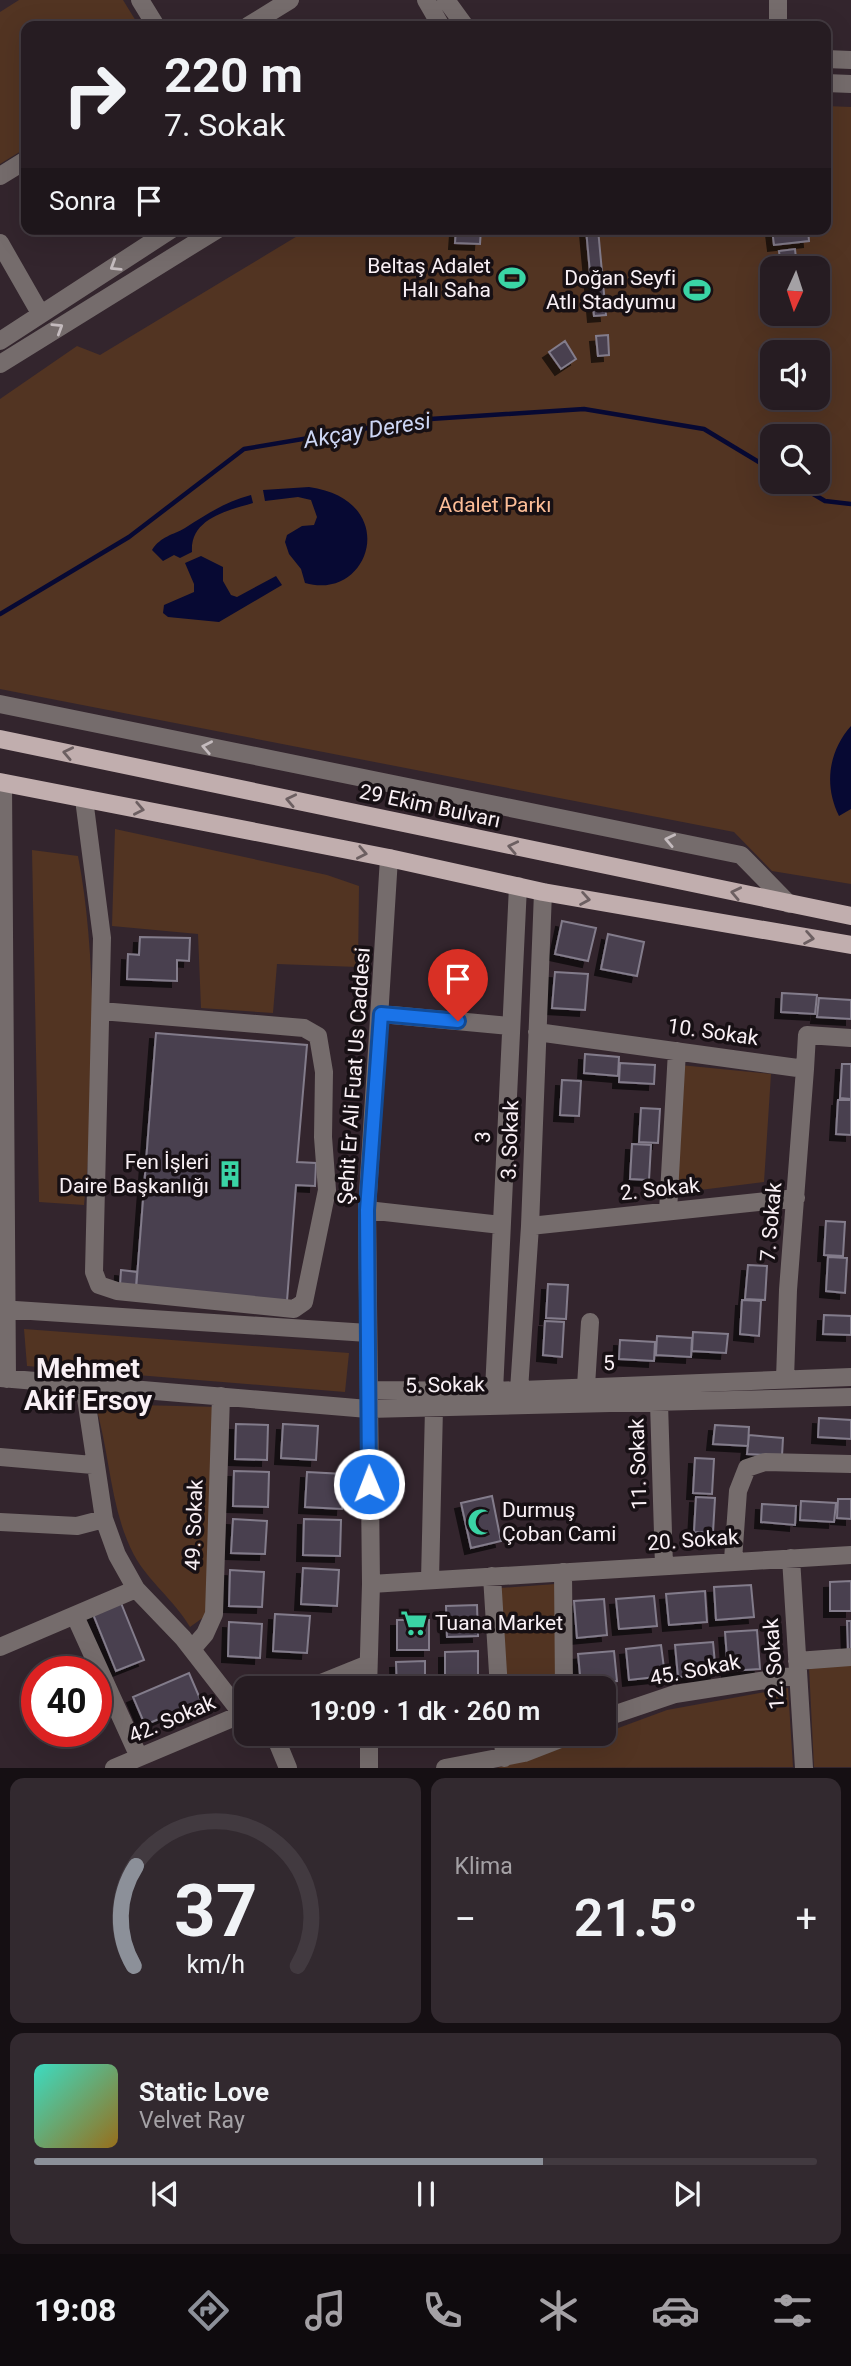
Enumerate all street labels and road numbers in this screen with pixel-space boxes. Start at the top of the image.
street label: 29 Ekim Bulvarı [357,779,503,833]
street label: Şehit Er Ali Fuat Us Caddesi [333,947,375,1205]
street label: 10. Sokak [666,1014,760,1050]
street label: 3. Sokak [497,1099,523,1180]
street label: 3 [471,1131,495,1143]
street label: 2. Sokak [619,1173,701,1205]
street label: 7. Sokak [756,1181,786,1263]
street label: 5 [603,1351,615,1375]
street label: 5. Sokak [405,1372,485,1398]
street label: 11. Sokak [624,1418,652,1510]
street label: 49. Sokak [180,1479,208,1571]
street label: 20. Sokak [647,1525,740,1555]
street label: 12. Sokak [759,1617,789,1710]
street label: 45. Sokak [648,1649,743,1691]
street label: 42. Sokak [125,1690,219,1748]

